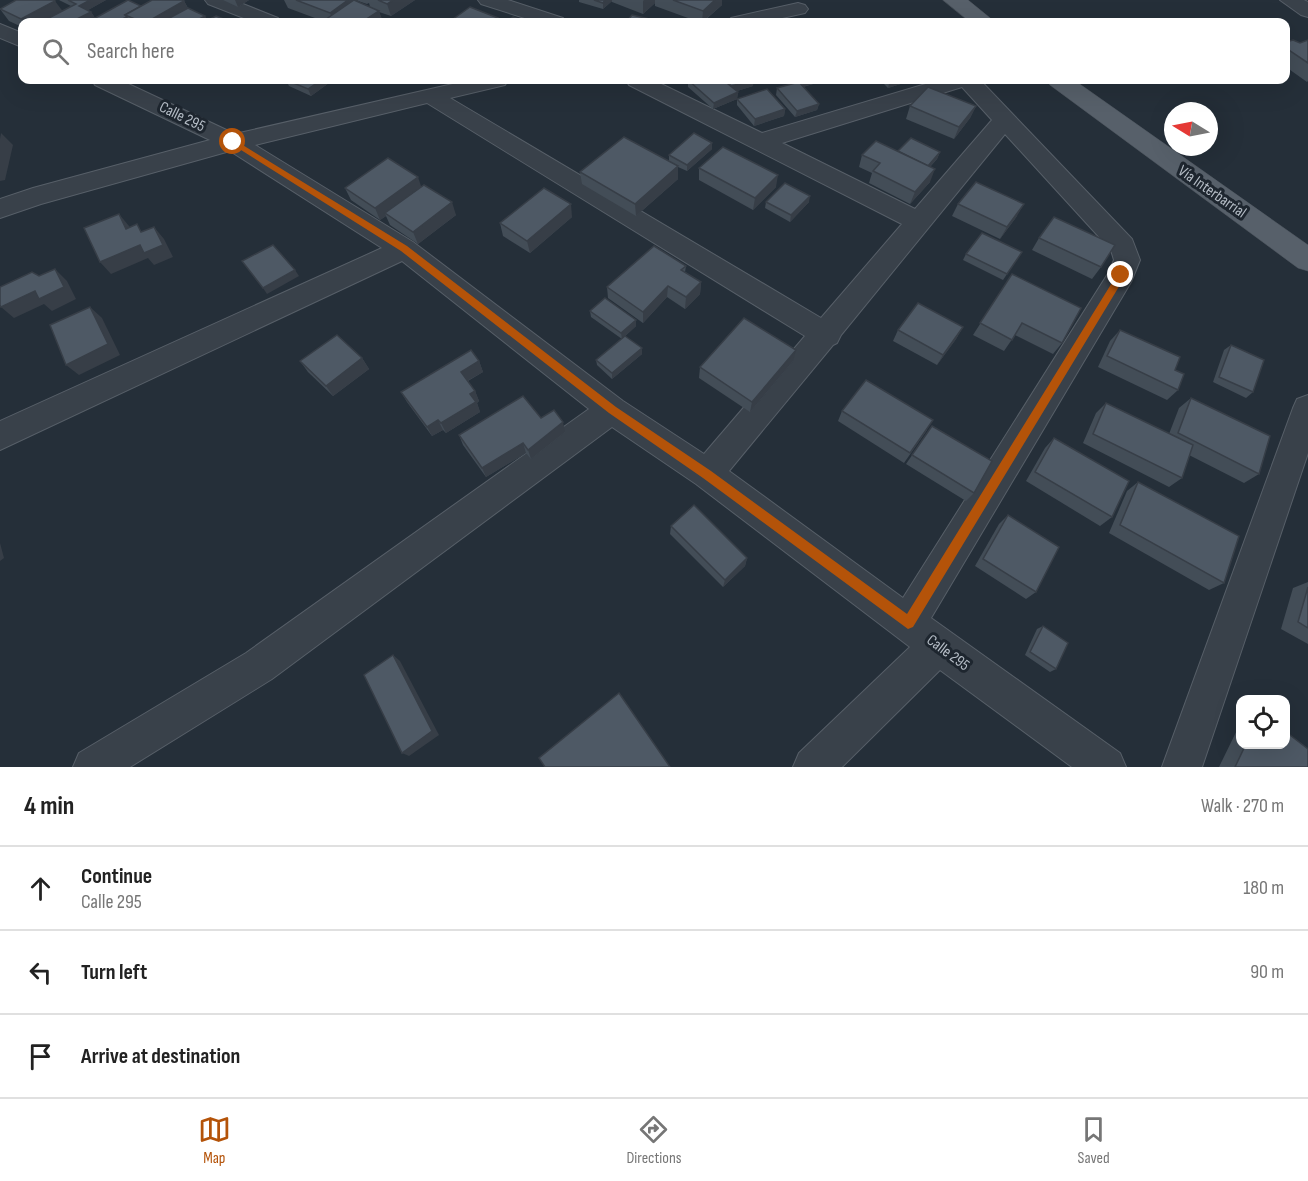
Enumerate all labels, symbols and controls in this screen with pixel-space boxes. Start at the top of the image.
search box [18,18,1290,84]
icon: search [39,35,72,68]
text: Search here [87,38,174,65]
street label: Calle 295 [156,98,208,136]
north arrow [1164,102,1218,156]
route start [219,128,245,154]
street label: Vía Interbarrial [1174,162,1250,222]
route end [1107,261,1133,287]
street label: Calle 295 [923,631,973,675]
map controls [1236,695,1290,749]
button: locate [1236,695,1290,749]
text: 4 min [24,791,74,822]
text: Walk · 270 m [1201,794,1284,818]
text: Continue [81,863,152,890]
icon: ahead [24,872,57,905]
text: 180 m [1243,876,1284,900]
text: Calle 295 [81,890,142,914]
icon: left [24,956,57,989]
text: Turn left [81,959,147,986]
text: 90 m [1250,960,1284,984]
icon: arrive [24,1040,57,1073]
text: Arrive at destination [81,1043,240,1070]
tab: Map [198,1113,231,1168]
tab: Directions [626,1113,682,1168]
tab: Saved [1077,1113,1110,1168]

